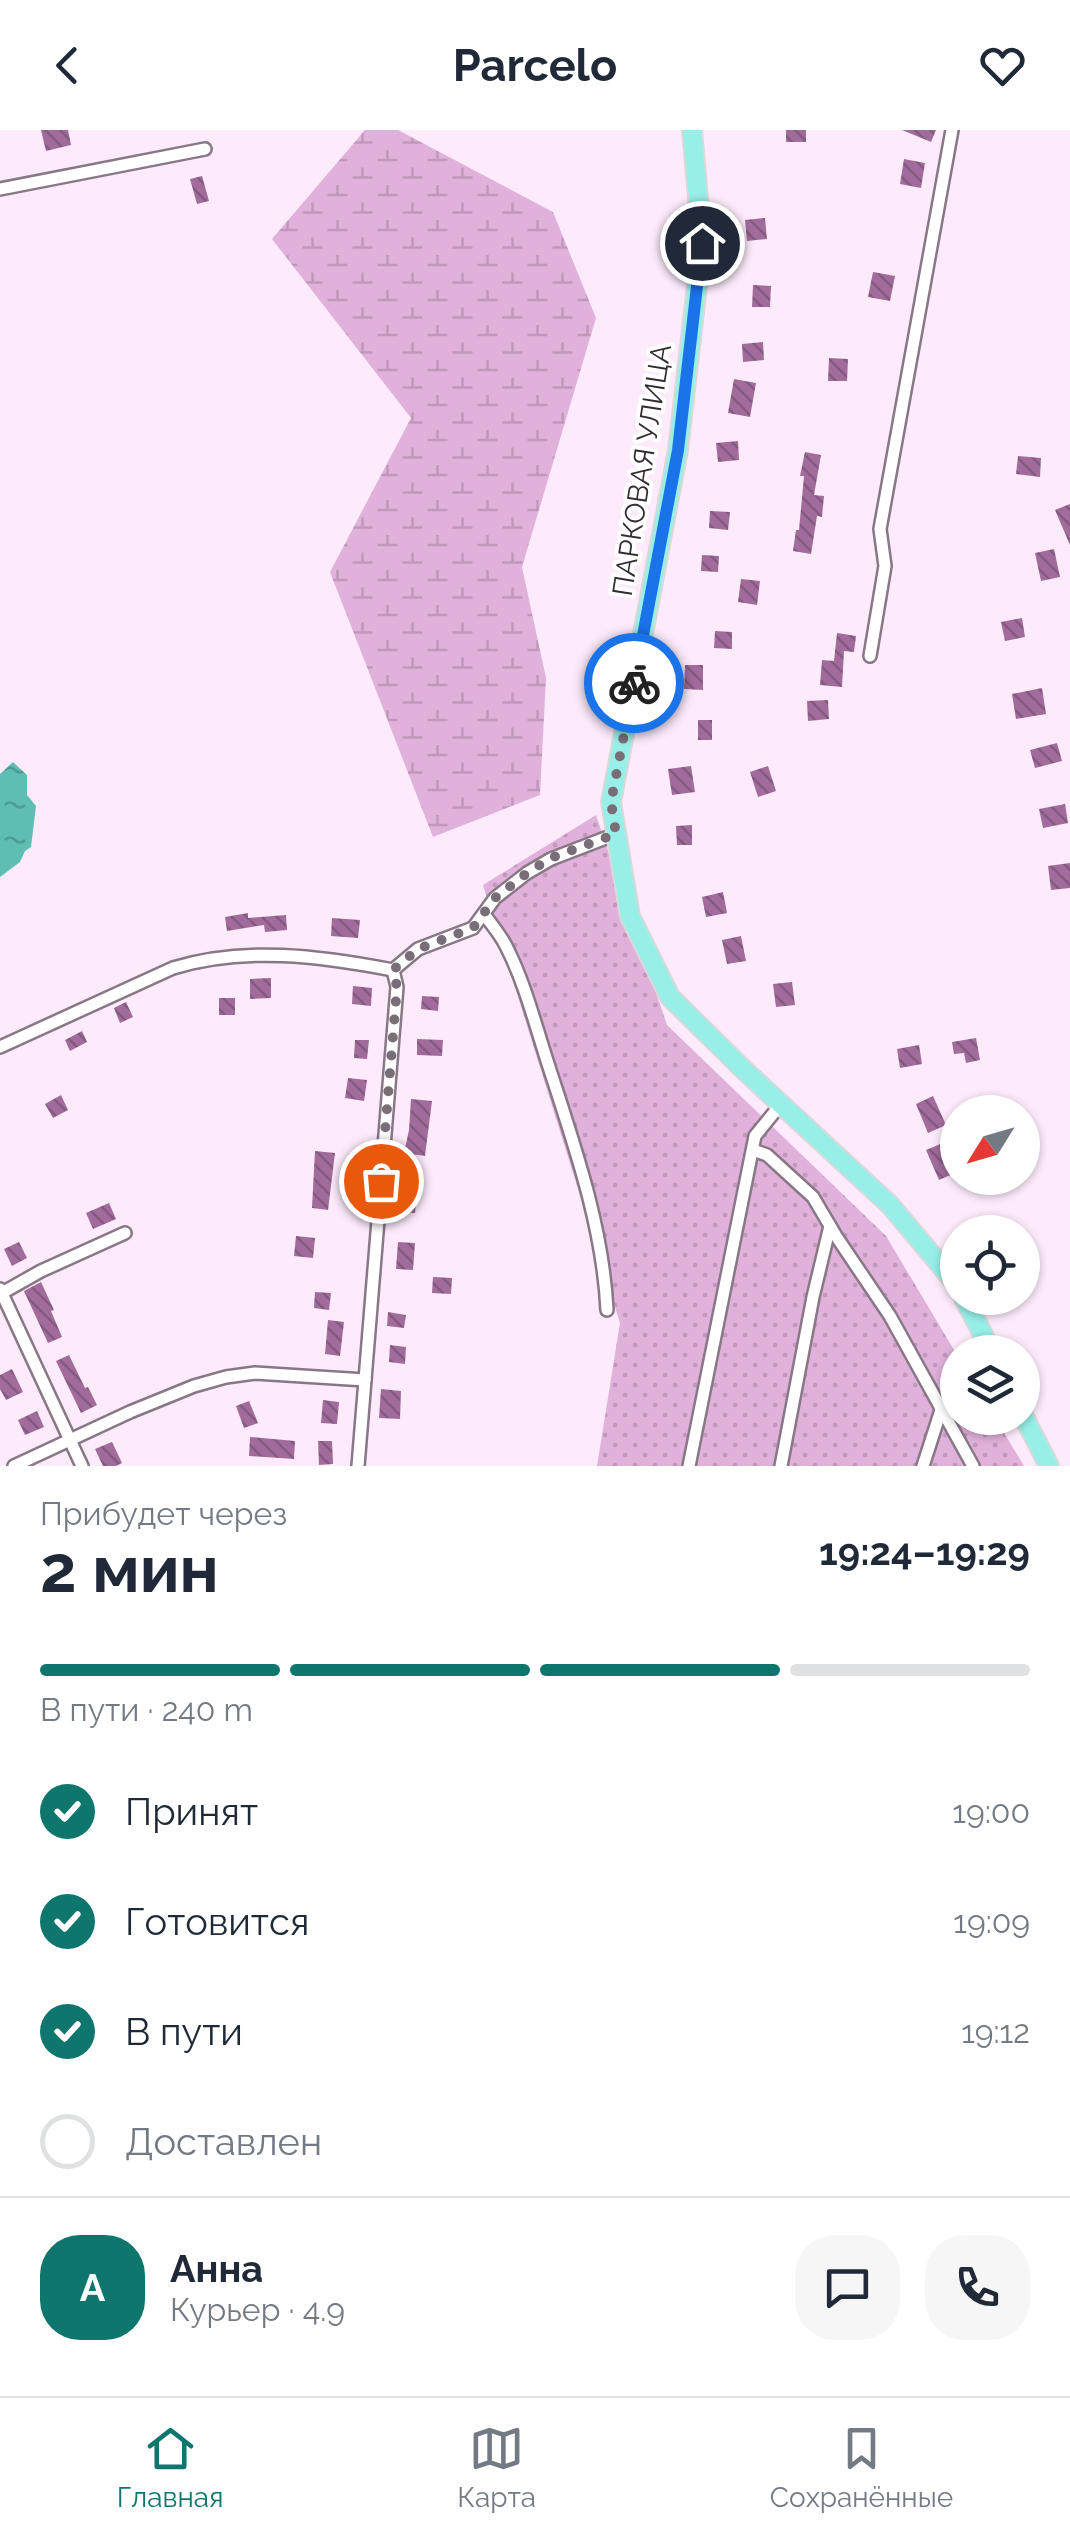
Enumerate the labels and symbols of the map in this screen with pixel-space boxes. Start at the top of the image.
pin [660,201,745,286]
street label: ПАРКОВАЯ УЛИЦА [606,342,678,598]
courier [584,633,684,733]
north arrow [940,1095,1040,1195]
pin [339,1139,424,1224]

